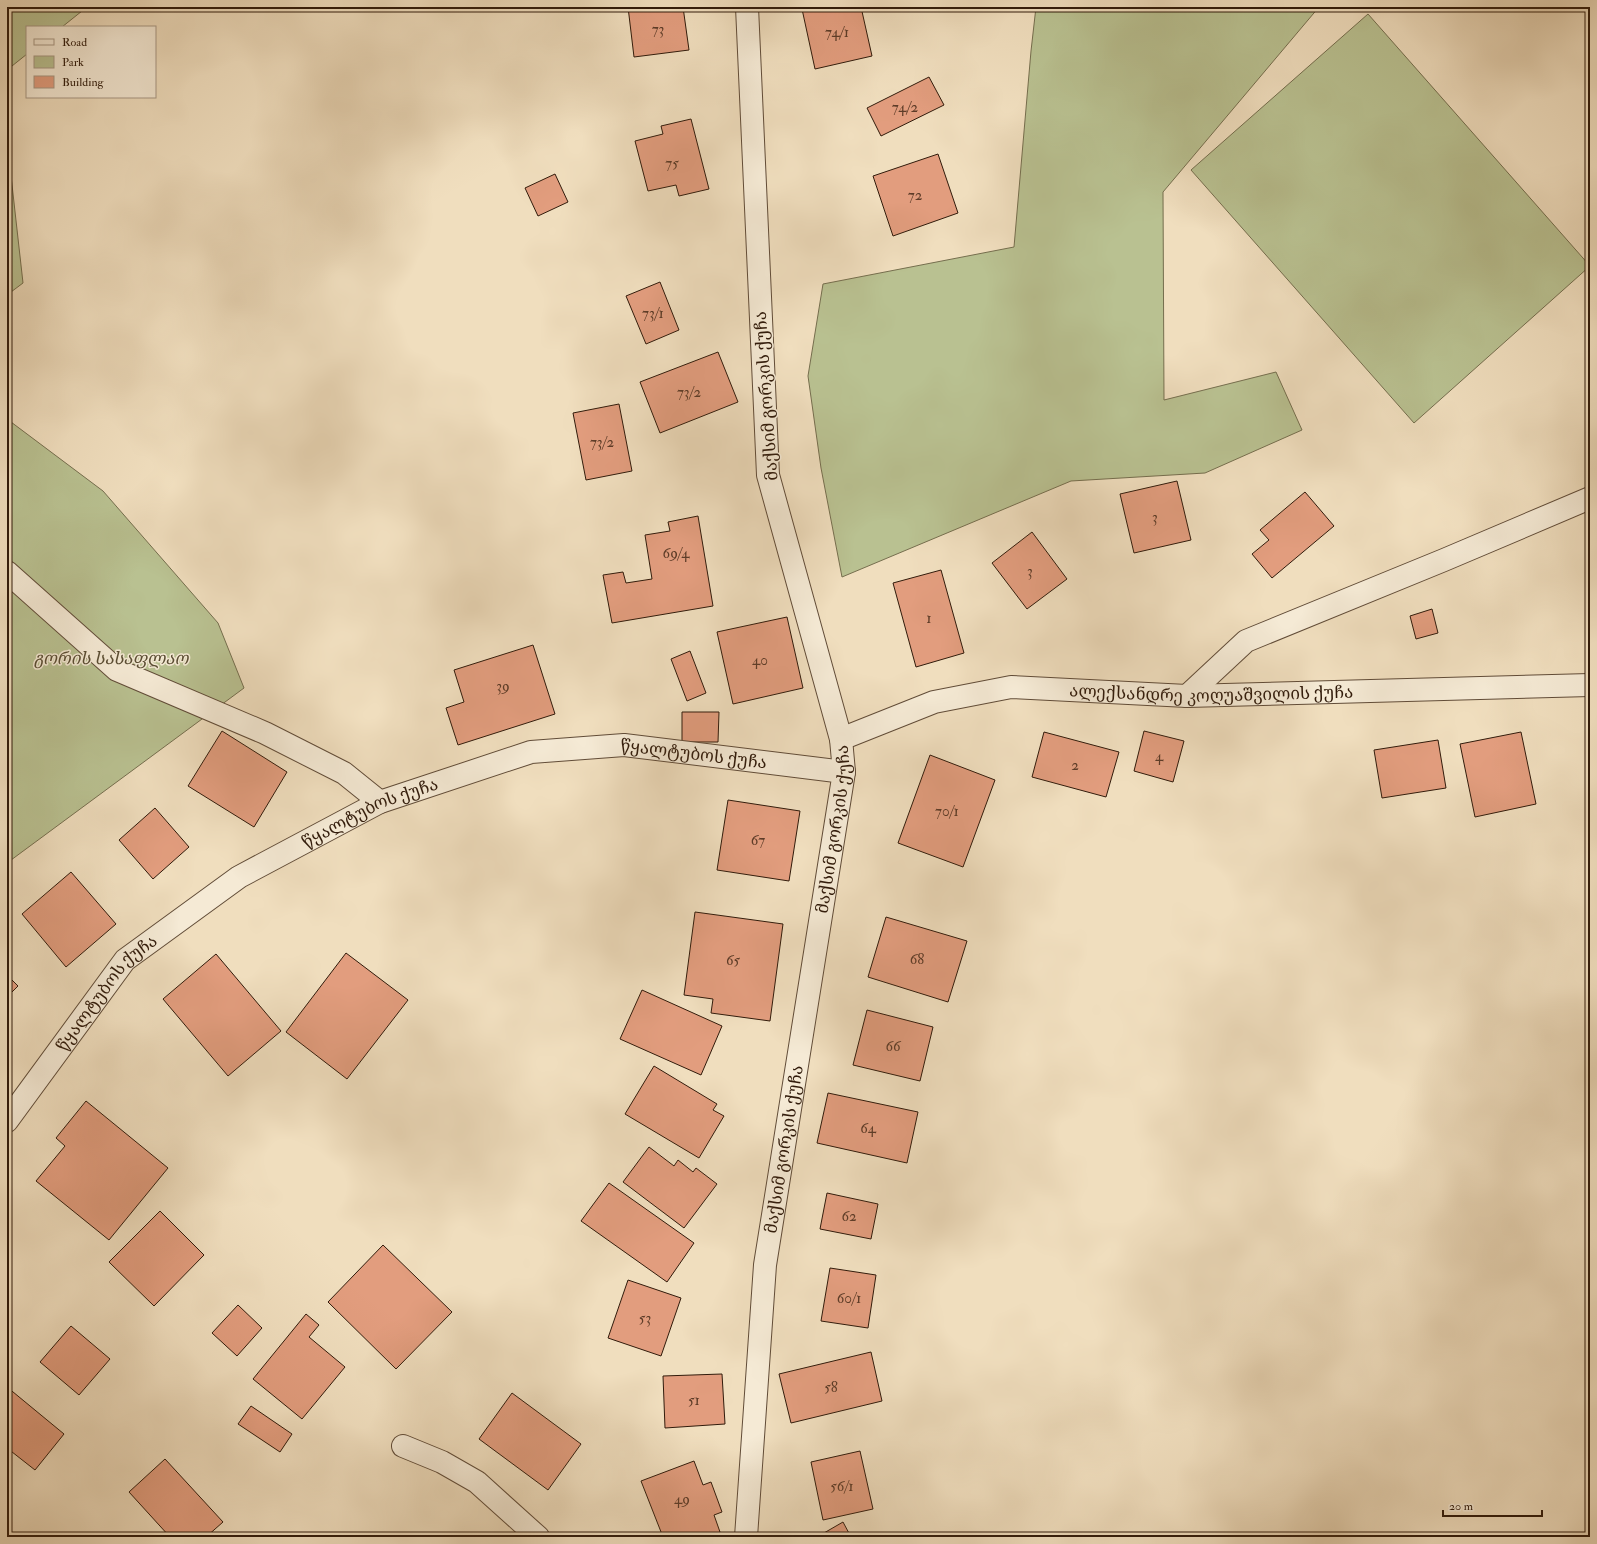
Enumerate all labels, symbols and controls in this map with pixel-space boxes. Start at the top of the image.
house number: 73 [652,20,664,39]
house number: 74/1 [825,23,849,42]
legend [26,26,156,98]
text: Road [62,35,87,50]
text: Park [62,55,84,70]
text: Building [62,75,105,90]
house number: 74/2 [892,98,919,117]
house number: 75 [665,154,679,173]
house number: 72 [908,186,923,205]
house number: 73/1 [642,304,664,323]
street label: მაქსიმ გორკის ქუჩა [750,311,782,481]
house number: 73/2 [677,383,701,402]
house number: 73/2 [590,433,614,452]
house number: 3 [1152,508,1158,527]
house number: 69/4 [663,544,690,563]
house number: 3 [1027,562,1033,581]
house number: 1 [926,609,932,628]
park label: გორის სასაფლაო [34,648,189,669]
house number: 40 [752,651,768,670]
house number: 39 [496,677,510,696]
street label: ალექსანდრე კოღუაშვილის ქუჩა [1069,680,1353,706]
street label: წყალტუბოს ქუჩა [619,734,768,773]
street label: მაქსიმ გორკის ქუჩა [811,744,855,915]
house number: 4 [1155,747,1164,766]
house number: 2 [1071,756,1079,775]
street label: წყალტუბოს ქუჩა [298,773,441,852]
house number: 70/1 [935,802,959,821]
house number: 67 [751,831,765,850]
street label: წყალტუბოს ქუჩა [51,930,161,1055]
house number: 68 [910,950,924,969]
house number: 65 [726,951,740,970]
house number: 66 [885,1037,902,1056]
street label: მაქსიმ გორკის ქუჩა [760,1064,807,1235]
house number: 64 [860,1119,877,1138]
house number: 62 [841,1207,857,1226]
house number: 60/1 [837,1289,861,1308]
house number: 53 [639,1309,651,1328]
house number: 58 [824,1378,838,1397]
house number: 51 [688,1391,700,1410]
house number: 56/1 [830,1477,854,1496]
house number: 49 [674,1490,690,1509]
scale bar [1443,1492,1542,1518]
text: 20 m [1449,1499,1474,1514]

